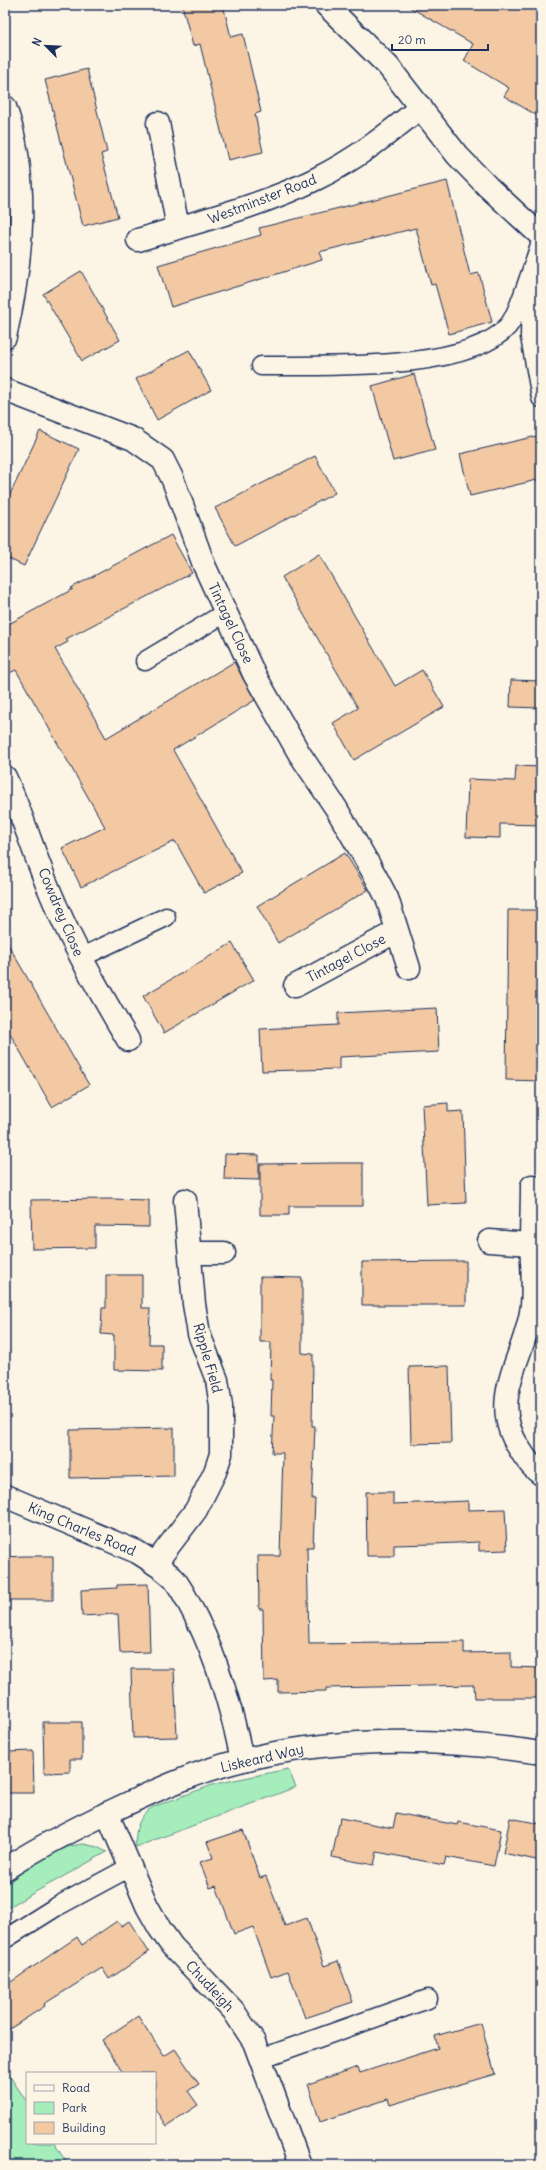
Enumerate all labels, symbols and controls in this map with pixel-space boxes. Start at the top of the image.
north arrow [26,26,66,66]
scale bar [392,26,488,52]
text: 20 m [398,32,426,47]
text: N [29,36,45,48]
street label: Westminster Road [205,170,319,228]
street label: Tintagel Close [204,580,258,666]
street label: Cowdrey Close [34,865,88,959]
street label: Tintagel Close [303,930,389,986]
street label: Ripple Field [189,1321,227,1395]
street label: King Charles Road [25,1498,139,1560]
street label: Liskeard Way [219,1740,305,1776]
street label: Chudleigh [182,1957,238,2015]
legend [26,2072,156,2144]
text: Road [62,2080,90,2095]
text: Park [62,2100,87,2115]
text: Building [62,2120,106,2135]

